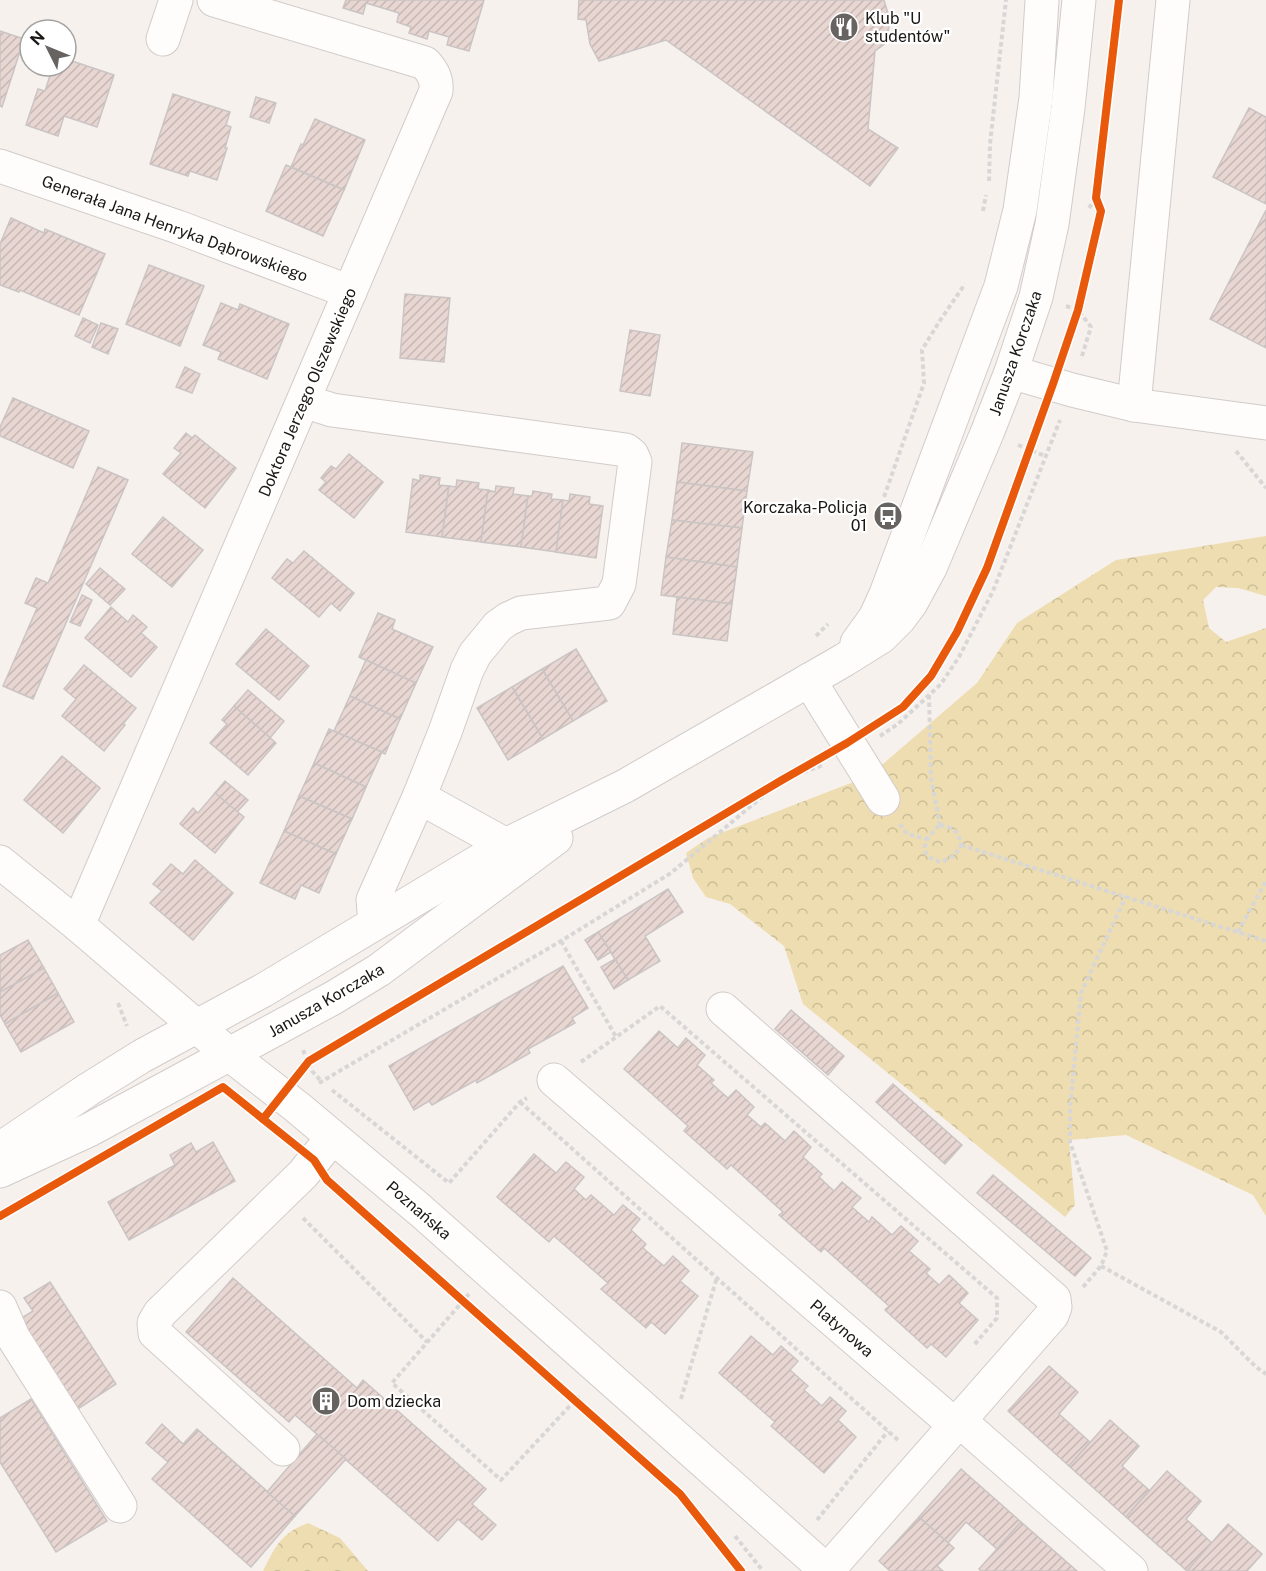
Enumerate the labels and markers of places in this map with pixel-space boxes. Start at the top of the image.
place label: Klub "U studentów" [865,9,950,46]
restaurant icon: Klub "U studentów" [828,11,860,43]
place label: Korczaka-Policja 01 [743,498,867,535]
bus stop icon: Korczaka-Policja 01 [872,500,904,532]
building icon: Dom dziecka [310,1385,342,1417]
place label: Dom dziecka [347,1392,441,1411]

